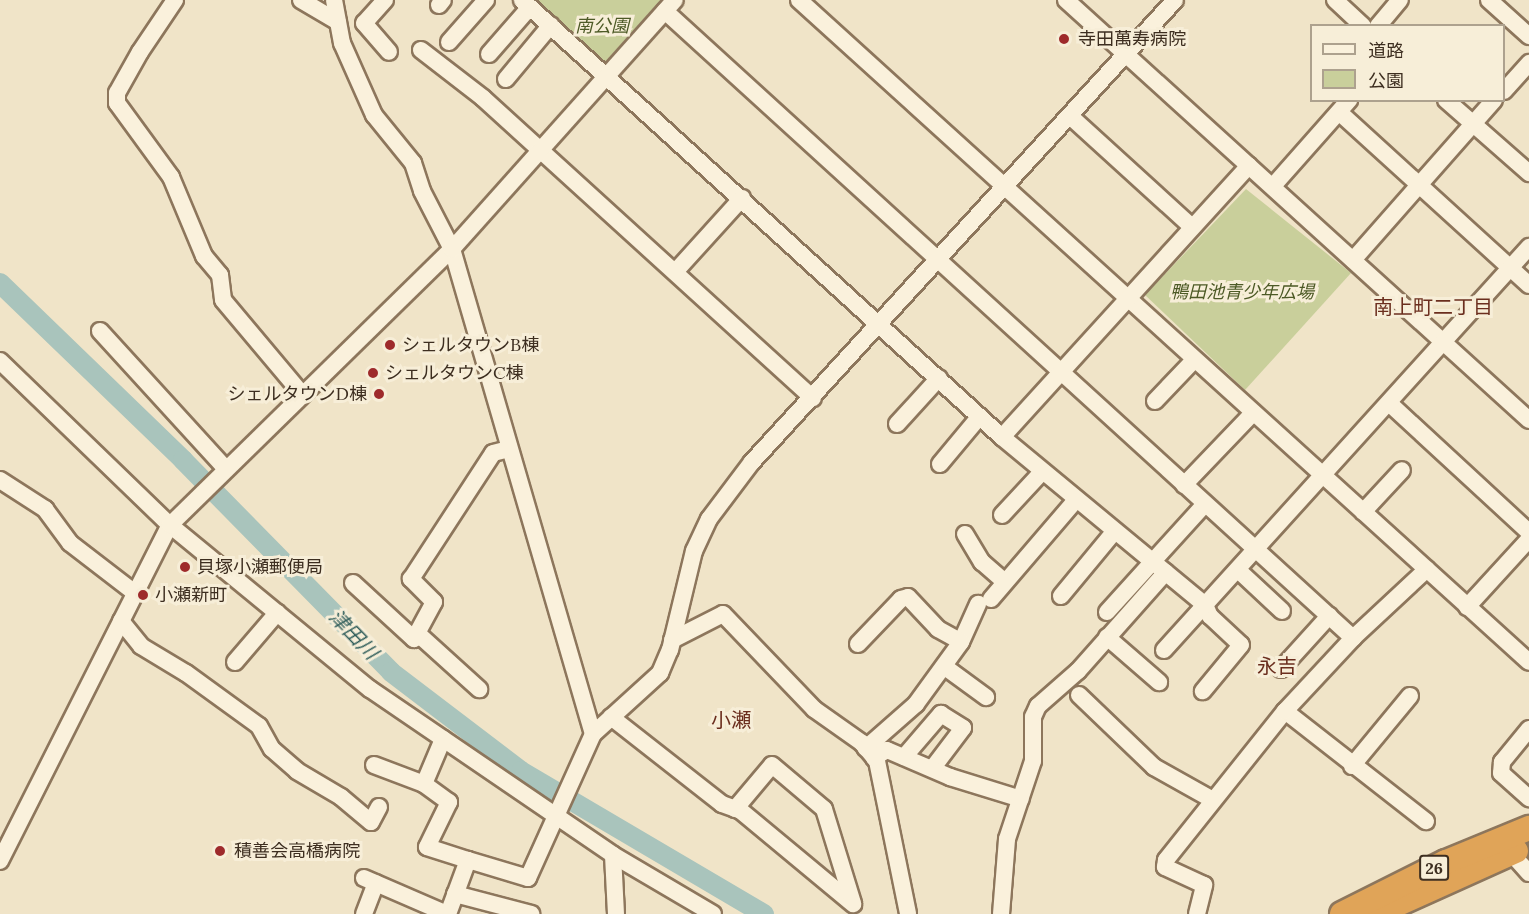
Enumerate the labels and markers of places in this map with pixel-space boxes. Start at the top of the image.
place label: 寺田萬寿病院 [1078,28,1186,50]
marker: 寺田萬寿病院 [1055,30,1073,48]
place label: シェルタウンB棟 [402,334,539,356]
marker: シェルタウンB棟 [383,338,397,352]
place label: シェルタウンC棟 [385,362,524,384]
marker: シェルタウンC棟 [366,366,380,380]
place label: シェルタウンD棟 [228,383,367,405]
marker: シェルタウンD棟 [372,387,386,401]
place label: 貝塚小瀬郵便局 [197,556,323,578]
marker: 貝塚小瀬郵便局 [178,560,192,574]
place label: 小瀬新町 [155,584,227,606]
marker: 小瀬新町 [136,588,150,602]
place label: 積善会高橋病院 [234,840,360,862]
marker: 積善会高橋病院 [211,842,229,860]

